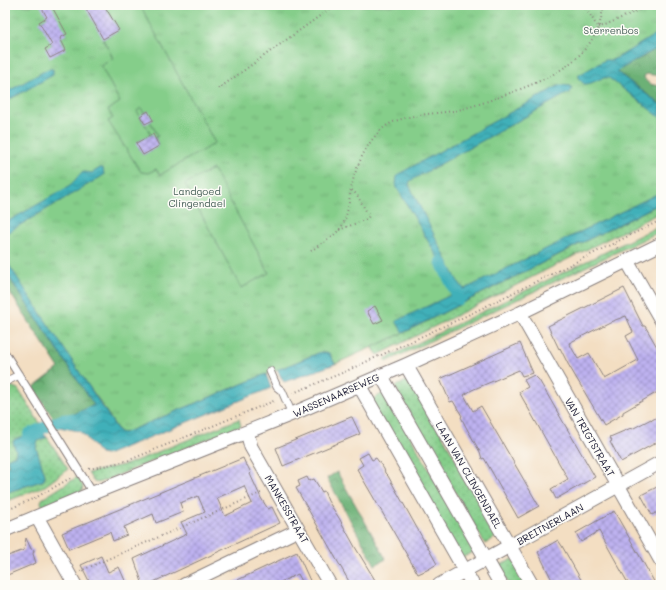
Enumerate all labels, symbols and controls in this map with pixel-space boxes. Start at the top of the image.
park label: Sterrenbos [583,23,639,37]
park label: Landgoed Clingendael [168,184,226,210]
street label: WASSENAARSEWEG [290,369,382,420]
street label: VAN TRIGTSTRAAT [562,395,618,479]
street label: LAAN VAN CLINGENDAEL [433,419,506,532]
street label: MANKESSTRAAT [262,472,312,546]
street label: BREITNERLAAN [514,500,586,548]

